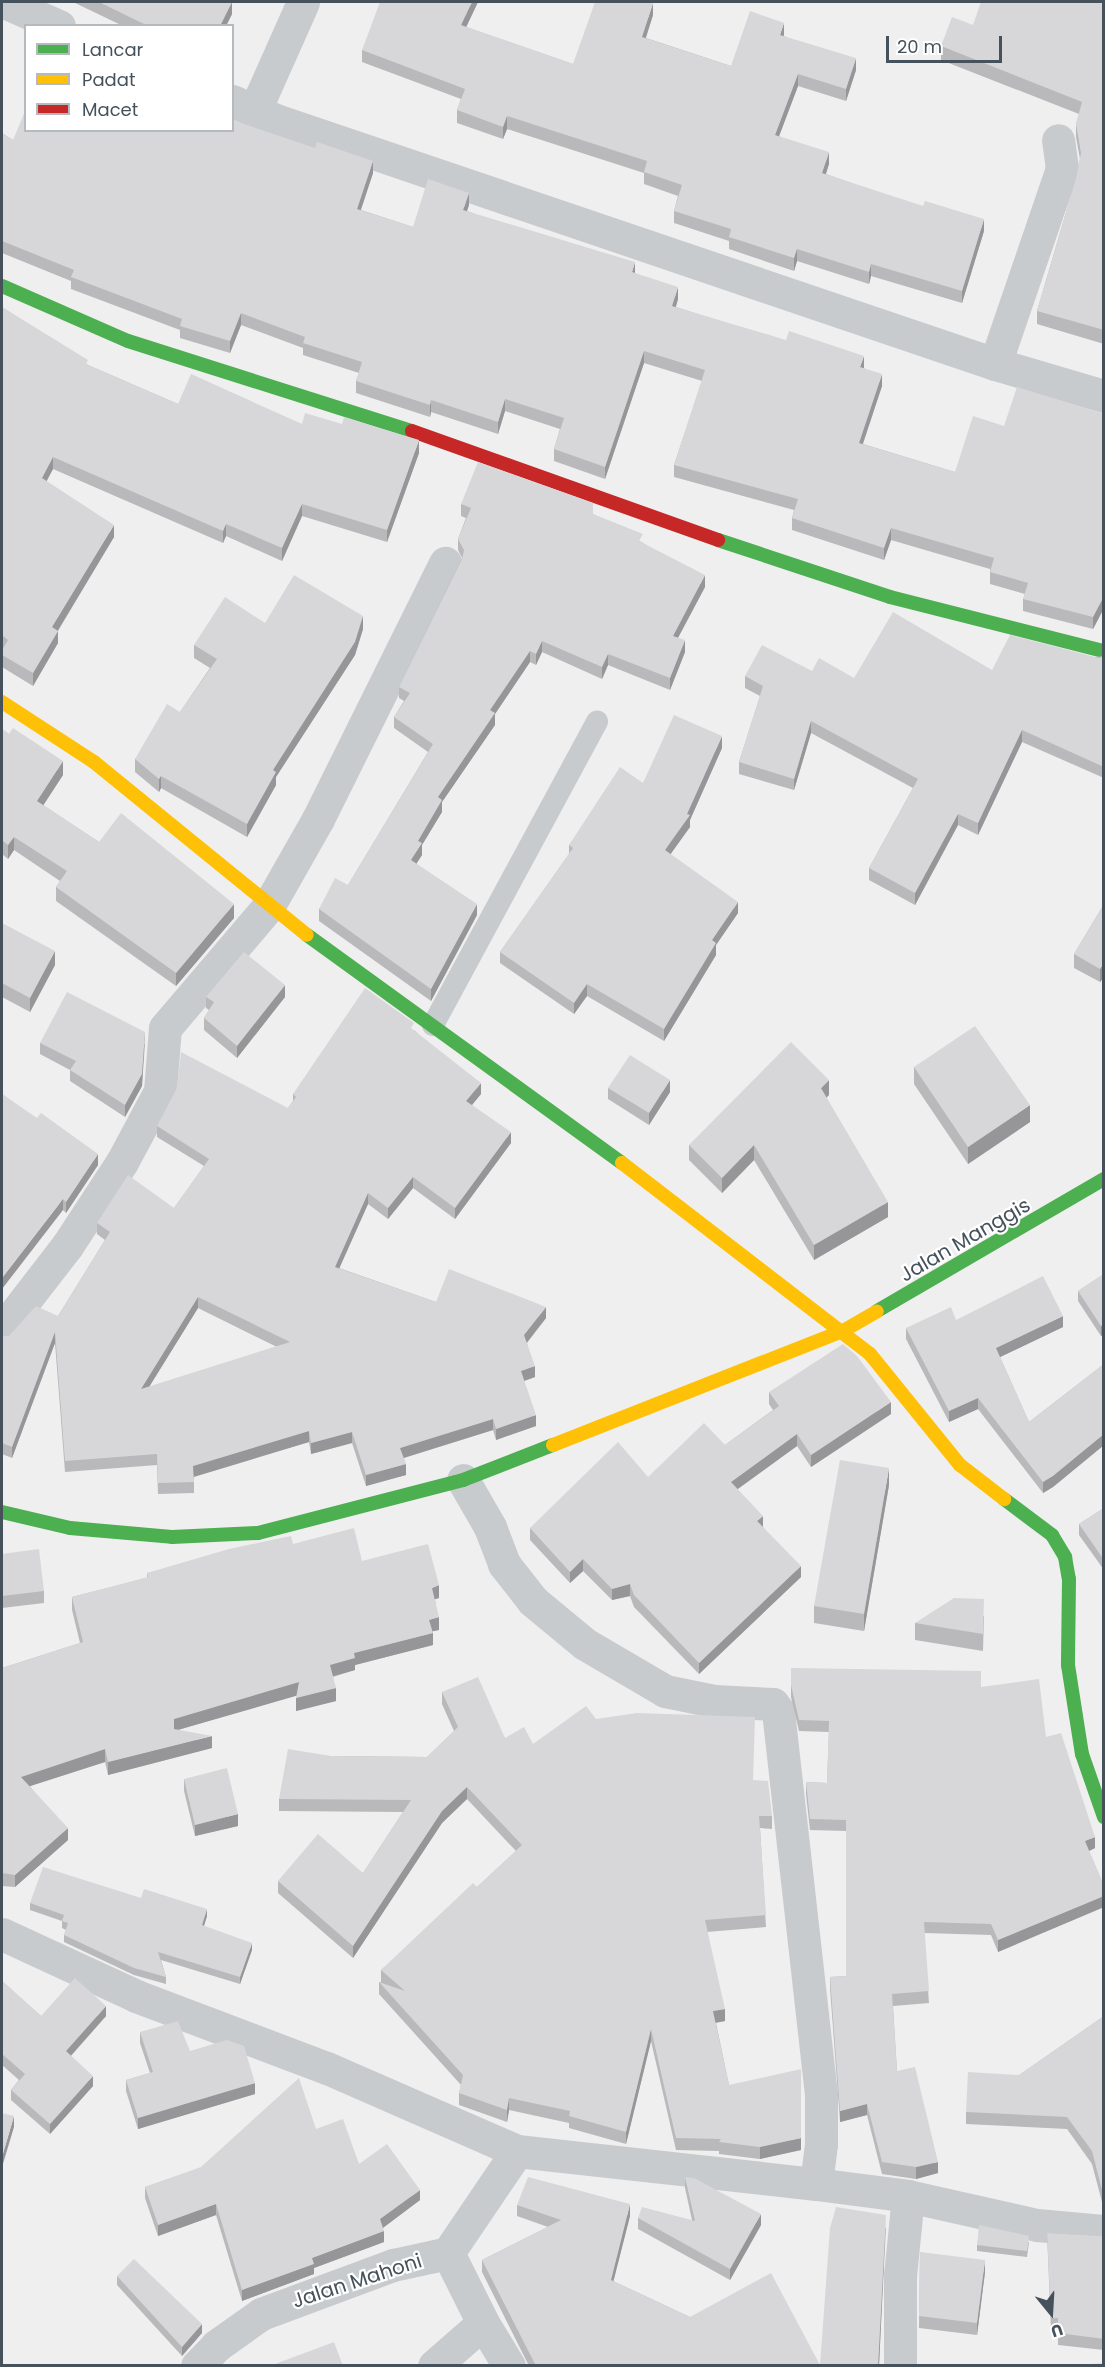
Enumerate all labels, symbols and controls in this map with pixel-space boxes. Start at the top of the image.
legend [24,24,234,132]
scale bar [889,24,1004,62]
text: 20 m [897,34,942,59]
text: Lancar [82,37,143,62]
text: Padat [82,67,135,92]
text: Macet [82,97,138,122]
street label: Jalan Manggis [896,1193,1034,1287]
street label: Jalan Mahoni [289,2249,425,2313]
north arrow [1021,2283,1081,2343]
text: U [1048,2318,1066,2343]

